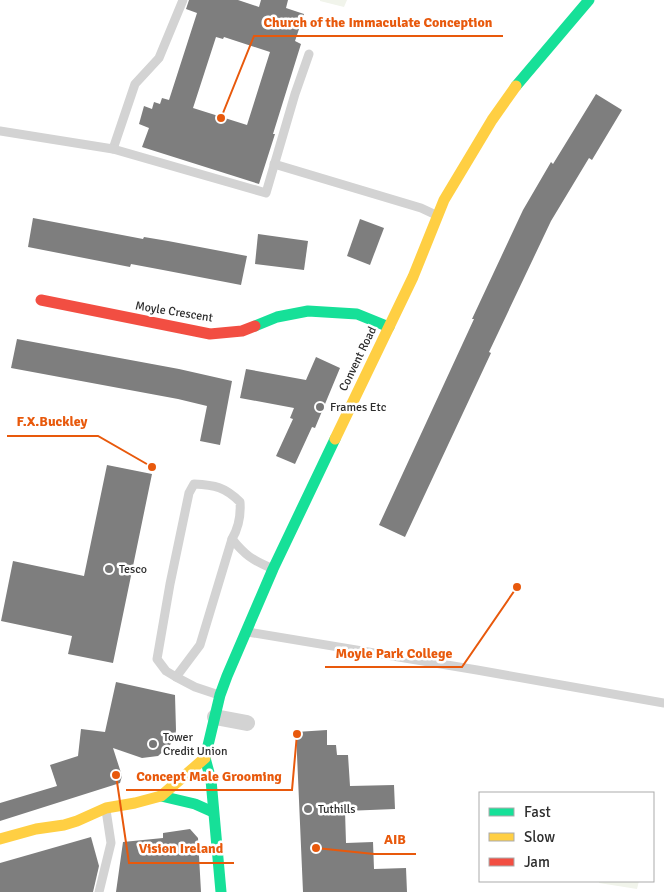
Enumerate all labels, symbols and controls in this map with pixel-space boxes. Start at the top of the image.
callout: Church of the Immaculate Conception [254,7,503,36]
text: Church of the Immaculate Conception [264,14,493,31]
street label: Moyle Crescent [134,298,214,326]
street label: Convent Road [336,324,380,394]
place label: Frames Etc [330,400,387,415]
marker: Frames Etc [314,401,326,413]
callout: F.X.Buckley [7,407,98,436]
text: F.X.Buckley [17,413,88,430]
place label: Tesco [119,562,147,577]
marker: Tesco [103,563,115,575]
callout: Moyle Park College [325,638,462,667]
text: Moyle Park College [336,645,452,662]
place label: Tower Credit Union [163,730,227,759]
marker: Tower Credit Union [147,738,159,750]
callout: Concept Male Grooming [126,761,292,790]
text: Concept Male Grooming [136,768,282,785]
legend [479,792,654,882]
place label: Tuthills [318,802,356,817]
marker: Tuthills [302,803,314,815]
text: Fast [524,803,551,821]
callout: AIB [374,825,416,854]
text: Slow [524,828,555,846]
text: AIB [384,831,406,848]
callout: Vision Ireland [129,834,234,863]
text: Vision Ireland [139,840,224,857]
text: Jam [524,853,550,871]

